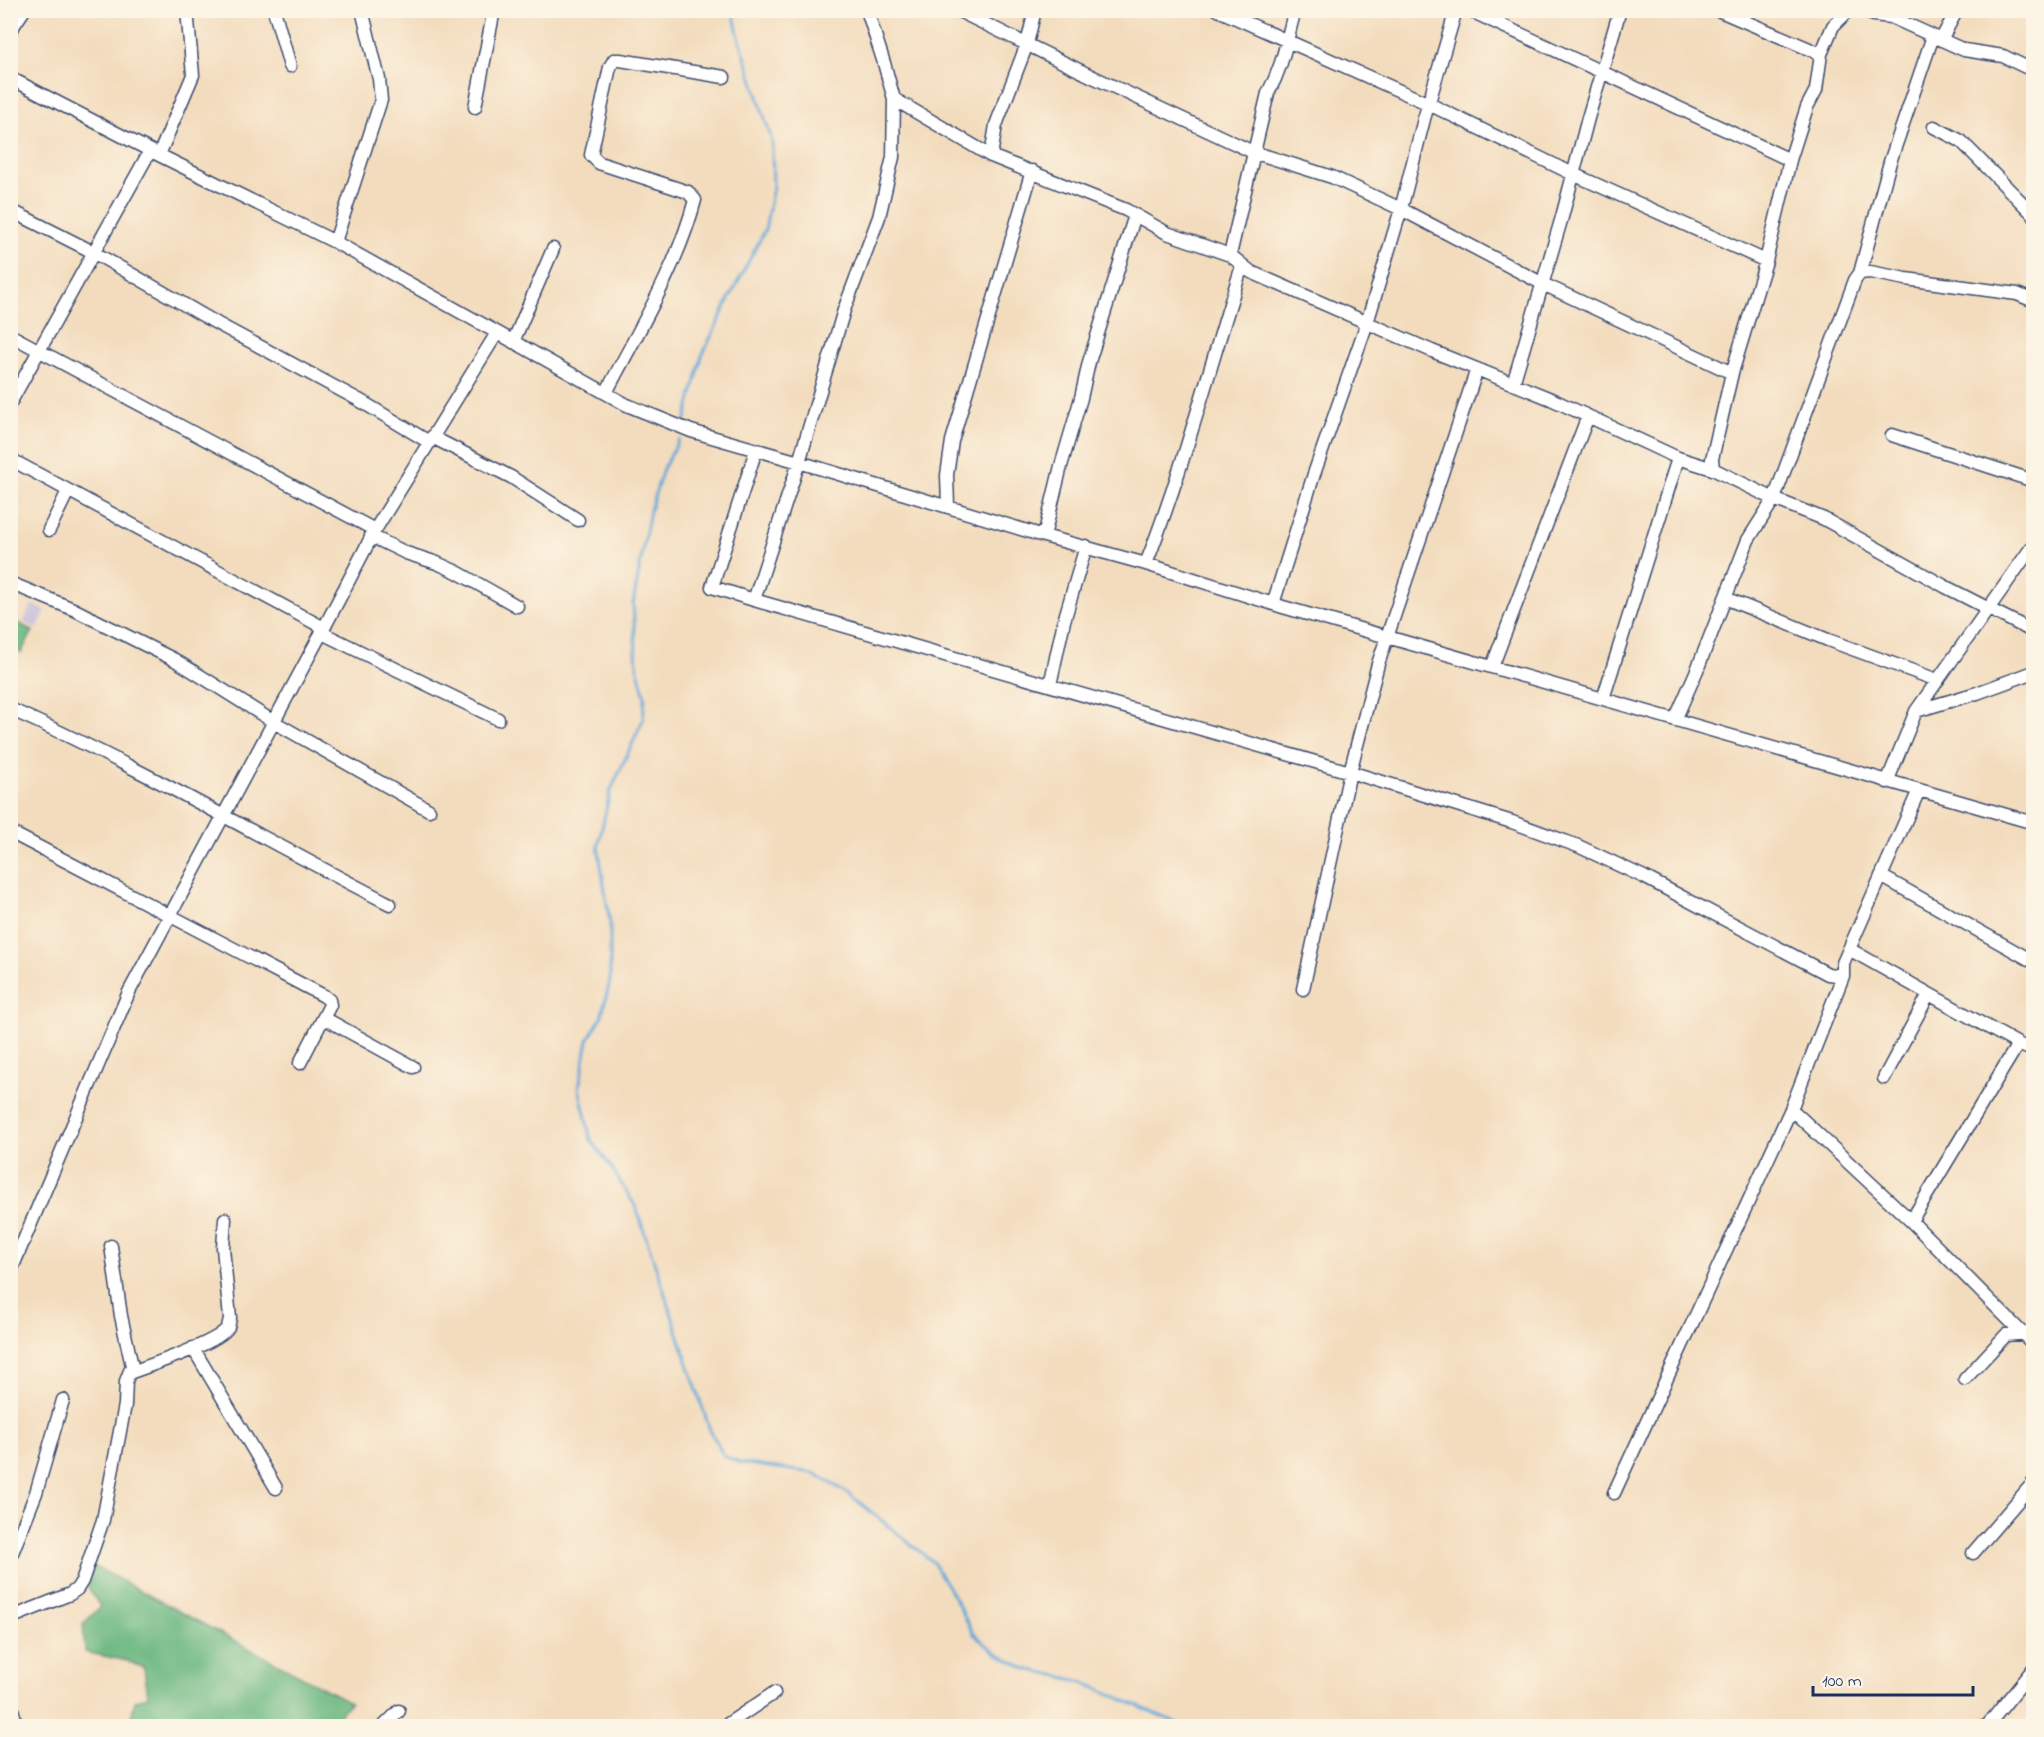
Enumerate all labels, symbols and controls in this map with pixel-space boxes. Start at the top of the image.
scale bar [1813,1659,1974,1697]
text: 100 m [1822,1669,1862,1695]

